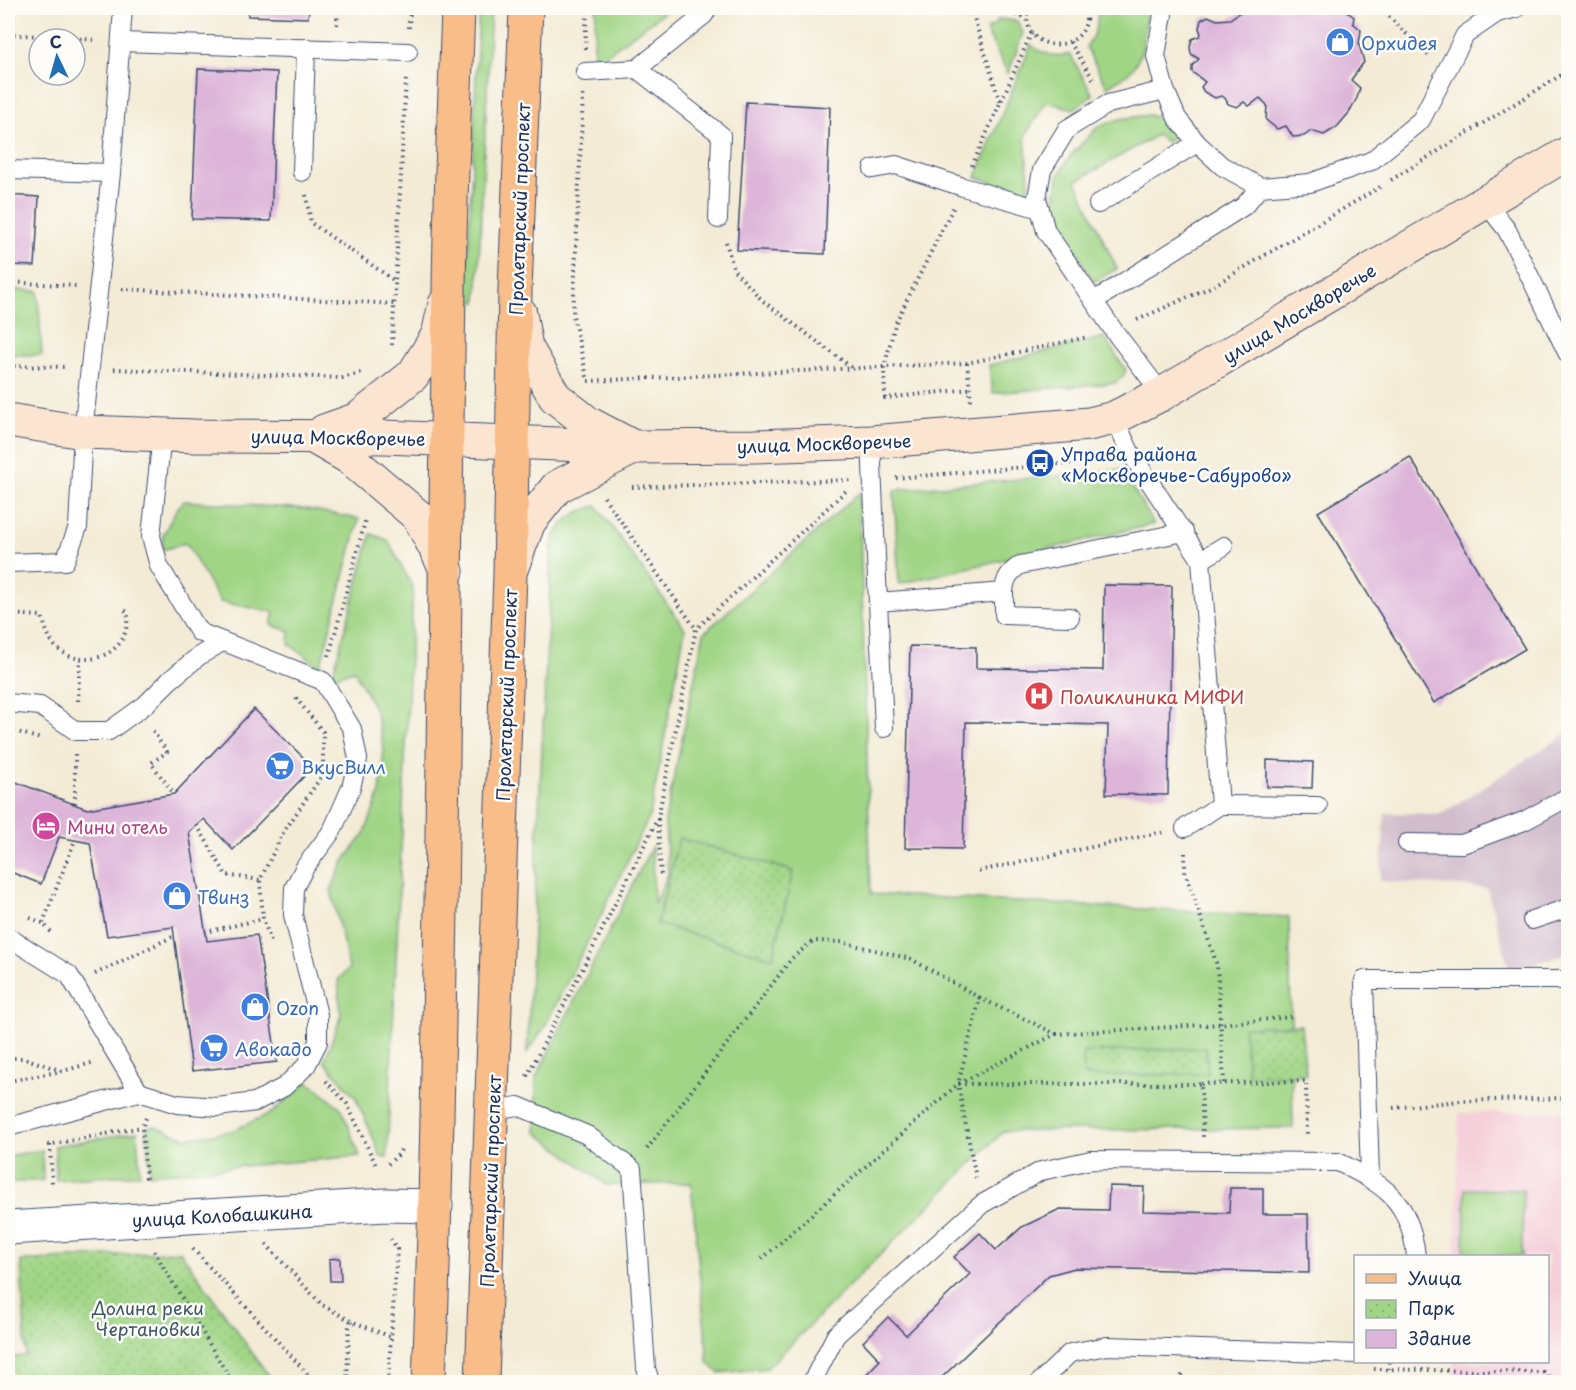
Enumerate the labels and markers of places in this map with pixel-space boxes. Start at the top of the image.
shop icon: Орхидея [1324,26,1356,58]
place label: Орхидея [1361,29,1438,56]
place label: Управа района «Москворечье-Сабурово» [1061,440,1292,488]
bus stop icon: Управа района «Москворечье-Сабурово» [1024,447,1056,479]
hospital icon: Поликлиника МИФИ [1023,680,1055,712]
place label: Поликлиника МИФИ [1060,683,1244,710]
supermarket icon: ВкусВилл [264,750,296,782]
place label: ВкусВилл [301,753,386,780]
hotel icon: Мини отель [30,810,62,842]
place label: Мини отель [67,813,168,840]
shop icon: Твинз [161,880,193,912]
place label: Твинз [198,883,249,910]
shop icon: Ozon [239,991,271,1023]
place label: Ozon [276,994,319,1021]
supermarket icon: Авокадо [198,1032,230,1064]
place label: Авокадо [235,1035,312,1062]

